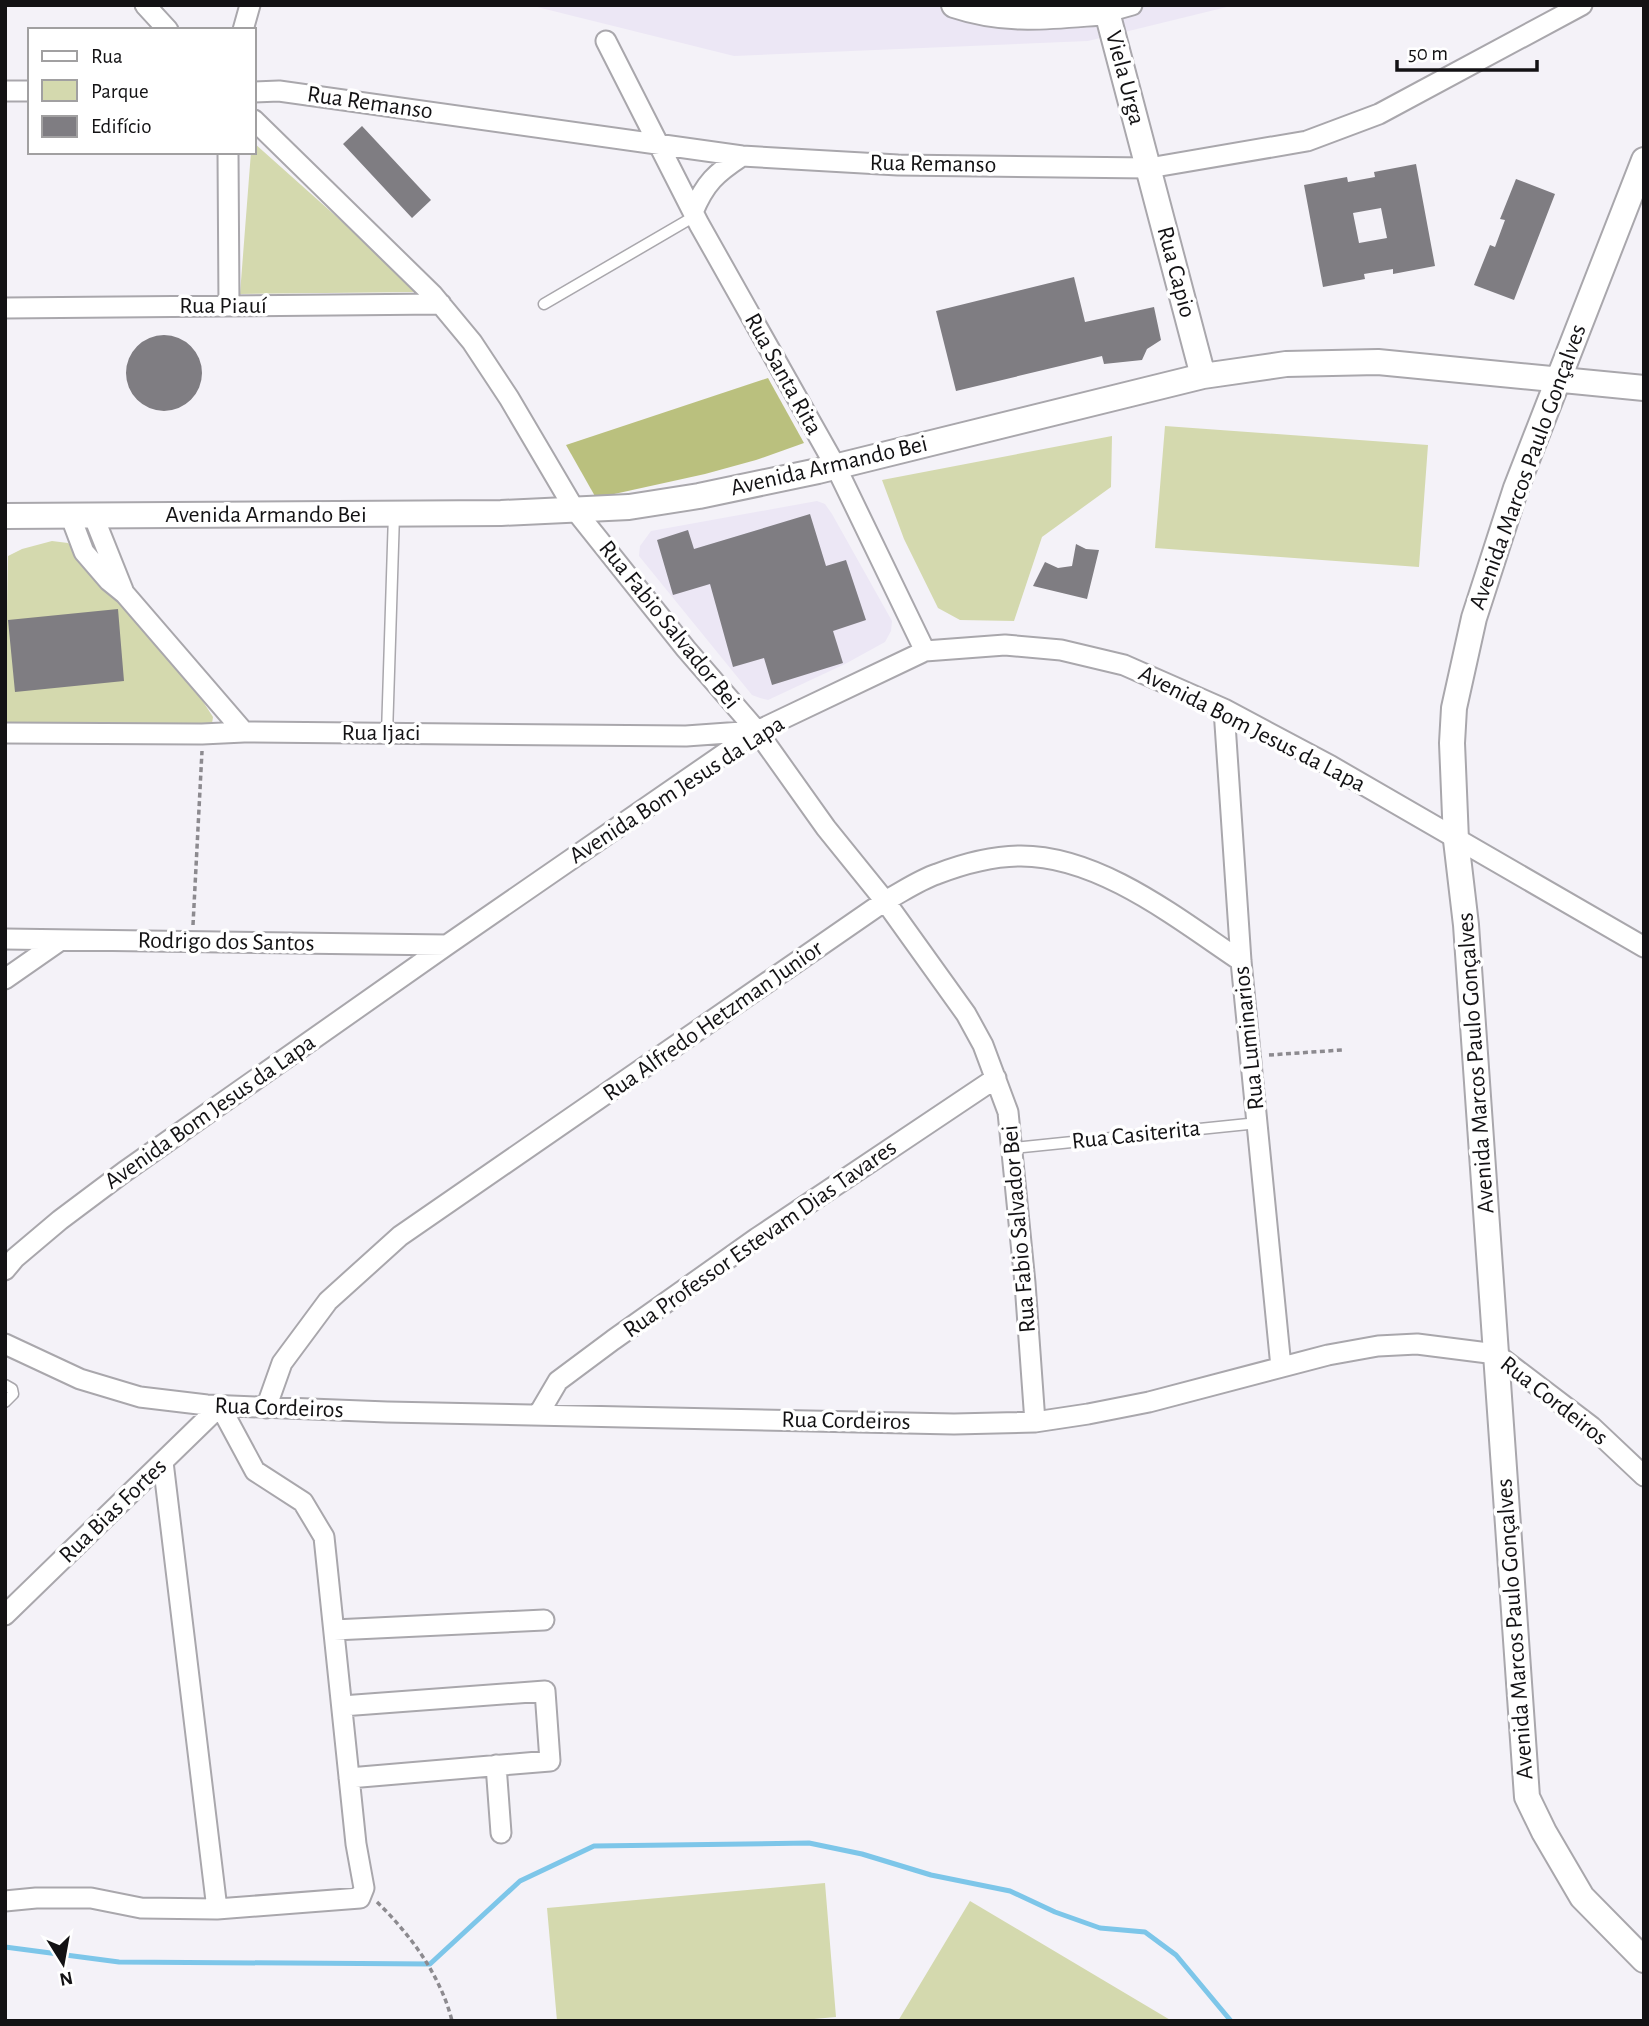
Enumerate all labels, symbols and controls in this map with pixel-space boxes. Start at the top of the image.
legend [28,28,256,154]
street label: Viela Urga [1101,28,1149,128]
scale bar [1397,28,1537,72]
text: 50 m [1408,43,1448,64]
text: Rua [91,46,123,67]
text: Parque [91,81,149,102]
street label: Rua Remanso [306,82,434,124]
text: Edifício [91,116,151,137]
street label: Rua Remanso [869,151,997,177]
street label: Rua Capio [1152,224,1200,320]
street label: Rua Piauí [179,294,267,318]
street label: Rua Santa Rita [740,309,826,439]
street label: Avenida Marcos Paulo Gonçalves [1465,321,1591,613]
street label: Avenida Armando Bei [728,432,930,500]
street label: Avenida Armando Bei [165,503,367,527]
street label: Rua Fabio Salvador Bei [594,536,744,714]
street label: Avenida Bom Jesus da Lapa [1135,661,1369,797]
street label: Avenida Bom Jesus da Lapa [565,712,789,868]
street label: Rua Ijaci [341,721,421,745]
street label: Avenida Marcos Paulo Gonçalves [1454,912,1498,1214]
street label: Rodrigo dos Santos [137,928,315,956]
street label: Rua Alfredo Hetzman Junior [599,936,827,1106]
street label: Rua Luminarios [1230,965,1268,1111]
street label: Avenida Bom Jesus da Lapa [100,1030,320,1194]
street label: Rua Casiterita [1071,1116,1201,1154]
street label: Rua Fabio Salvador Bei [998,1124,1040,1334]
street label: Rua Professor Estevam Dias Tavares [619,1135,901,1343]
street label: Rua Cordeiros [1496,1352,1612,1450]
street label: Rua Cordeiros [214,1394,344,1422]
street label: Rua Cordeiros [781,1408,911,1434]
street label: Rua Bias Fortes [55,1454,171,1568]
street label: Avenida Marcos Paulo Gonçalves [1493,1478,1537,1780]
north arrow [28,1928,98,1998]
text: N [58,1968,74,1989]

